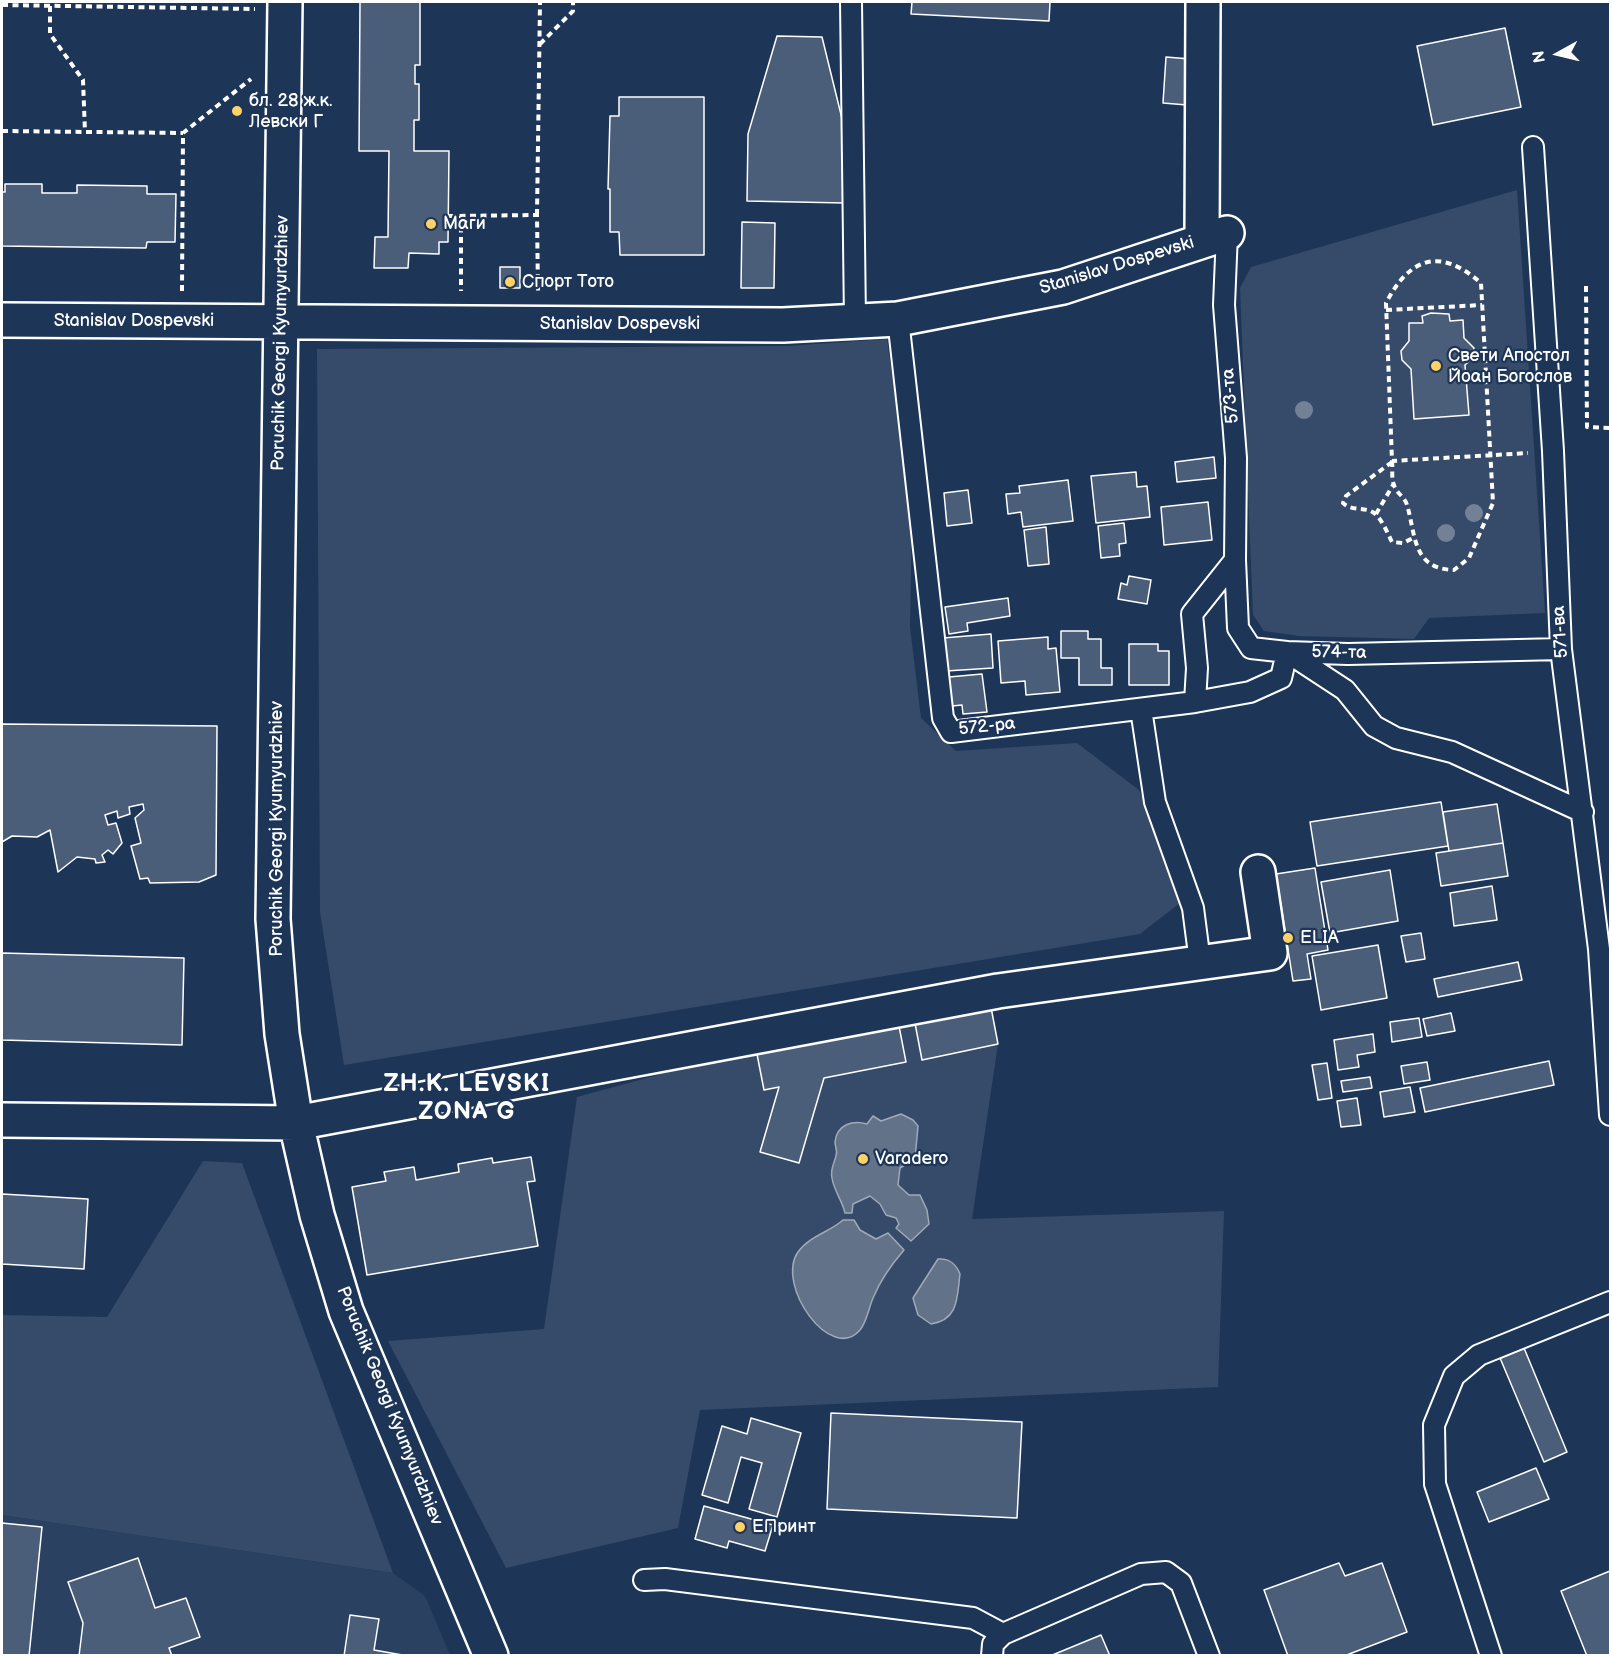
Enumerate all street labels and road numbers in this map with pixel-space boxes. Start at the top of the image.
street label: Poruchik Georgi Kyumyurdzhiev [268,215,294,471]
street label: Stanislav Dospevski [1037,232,1197,300]
street label: Stanislav Dospevski [54,310,214,332]
street label: Stanislav Dospevski [540,313,700,335]
street label: 573-та [1218,367,1244,425]
street label: 571-ва [1548,605,1574,659]
street label: 574-та [1311,642,1367,664]
street label: Poruchik Georgi Kyumyurdzhiev [266,701,288,957]
street label: 572-ра [957,713,1017,741]
street label: Poruchik Georgi Kyumyurdzhiev [331,1283,447,1529]

